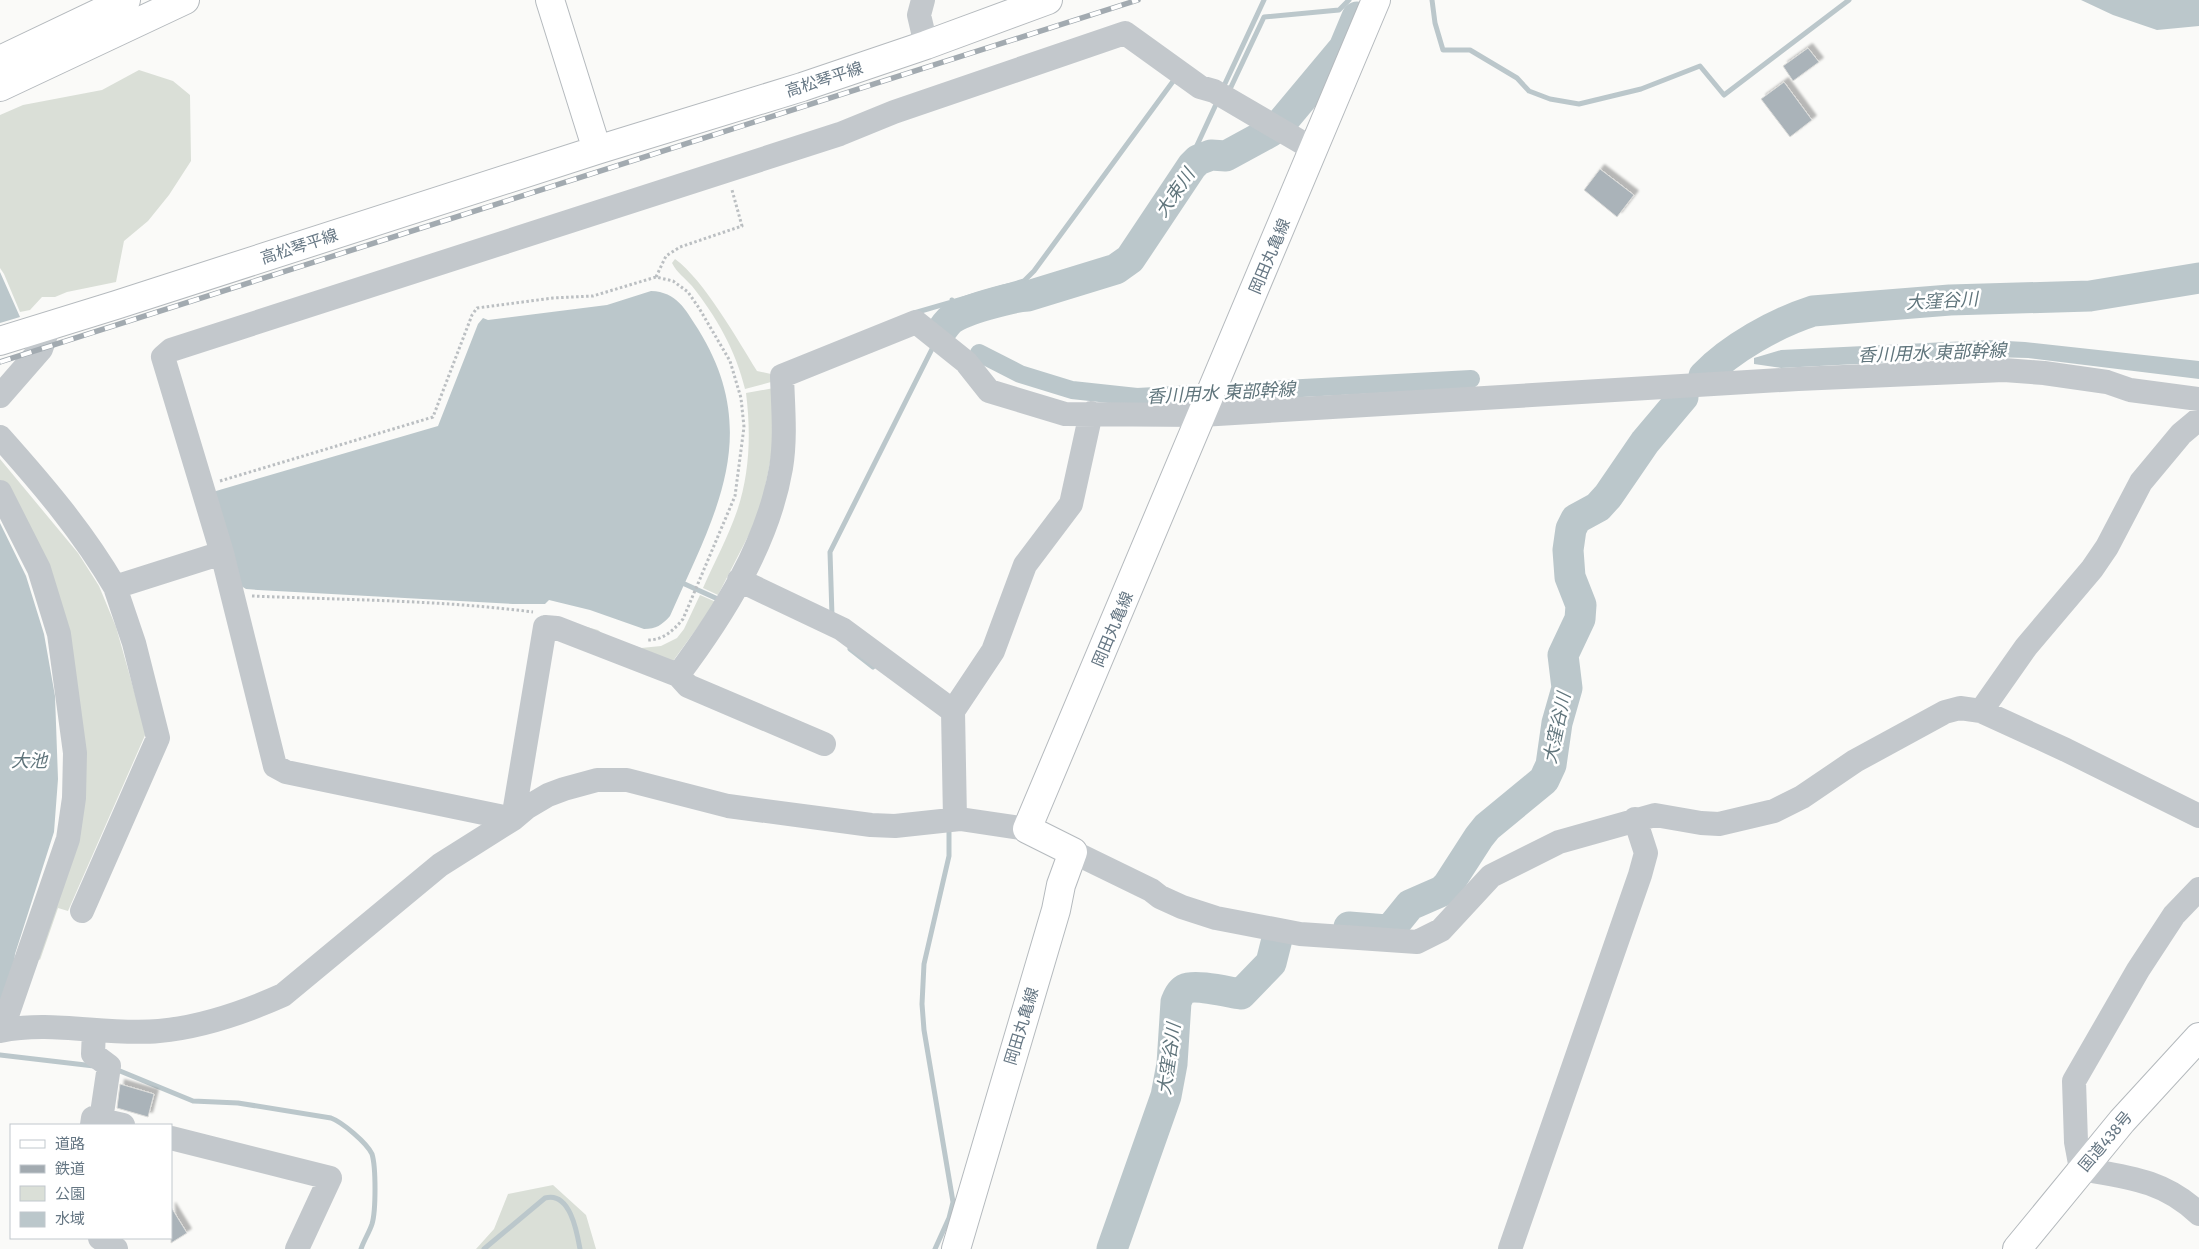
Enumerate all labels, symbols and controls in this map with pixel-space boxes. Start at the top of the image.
street label: 高松琴平線 [783,58,865,101]
water label: 大束川 [1151,163,1201,221]
street label: 岡田丸亀線 [1245,216,1294,297]
street label: 高松琴平線 [258,225,340,268]
water label: 大窪谷川 [1905,288,1981,314]
water label: 香川用水 東部幹線 [1857,339,2009,367]
water label: 香川用水 東部幹線 [1146,378,1298,408]
street label: 岡田丸亀線 [1088,589,1137,670]
water label: 大窪谷川 [1539,689,1576,766]
water label: 大池 [11,750,49,772]
street label: 岡田丸亀線 [1001,985,1042,1067]
water label: 大窪谷川 [1153,1020,1185,1096]
street label: 国道438号 [2075,1107,2136,1175]
legend [10,1124,172,1239]
text: 道路 [55,1135,85,1153]
text: 鉄道 [55,1160,85,1178]
text: 公園 [55,1185,85,1203]
text: 水域 [55,1210,85,1228]

